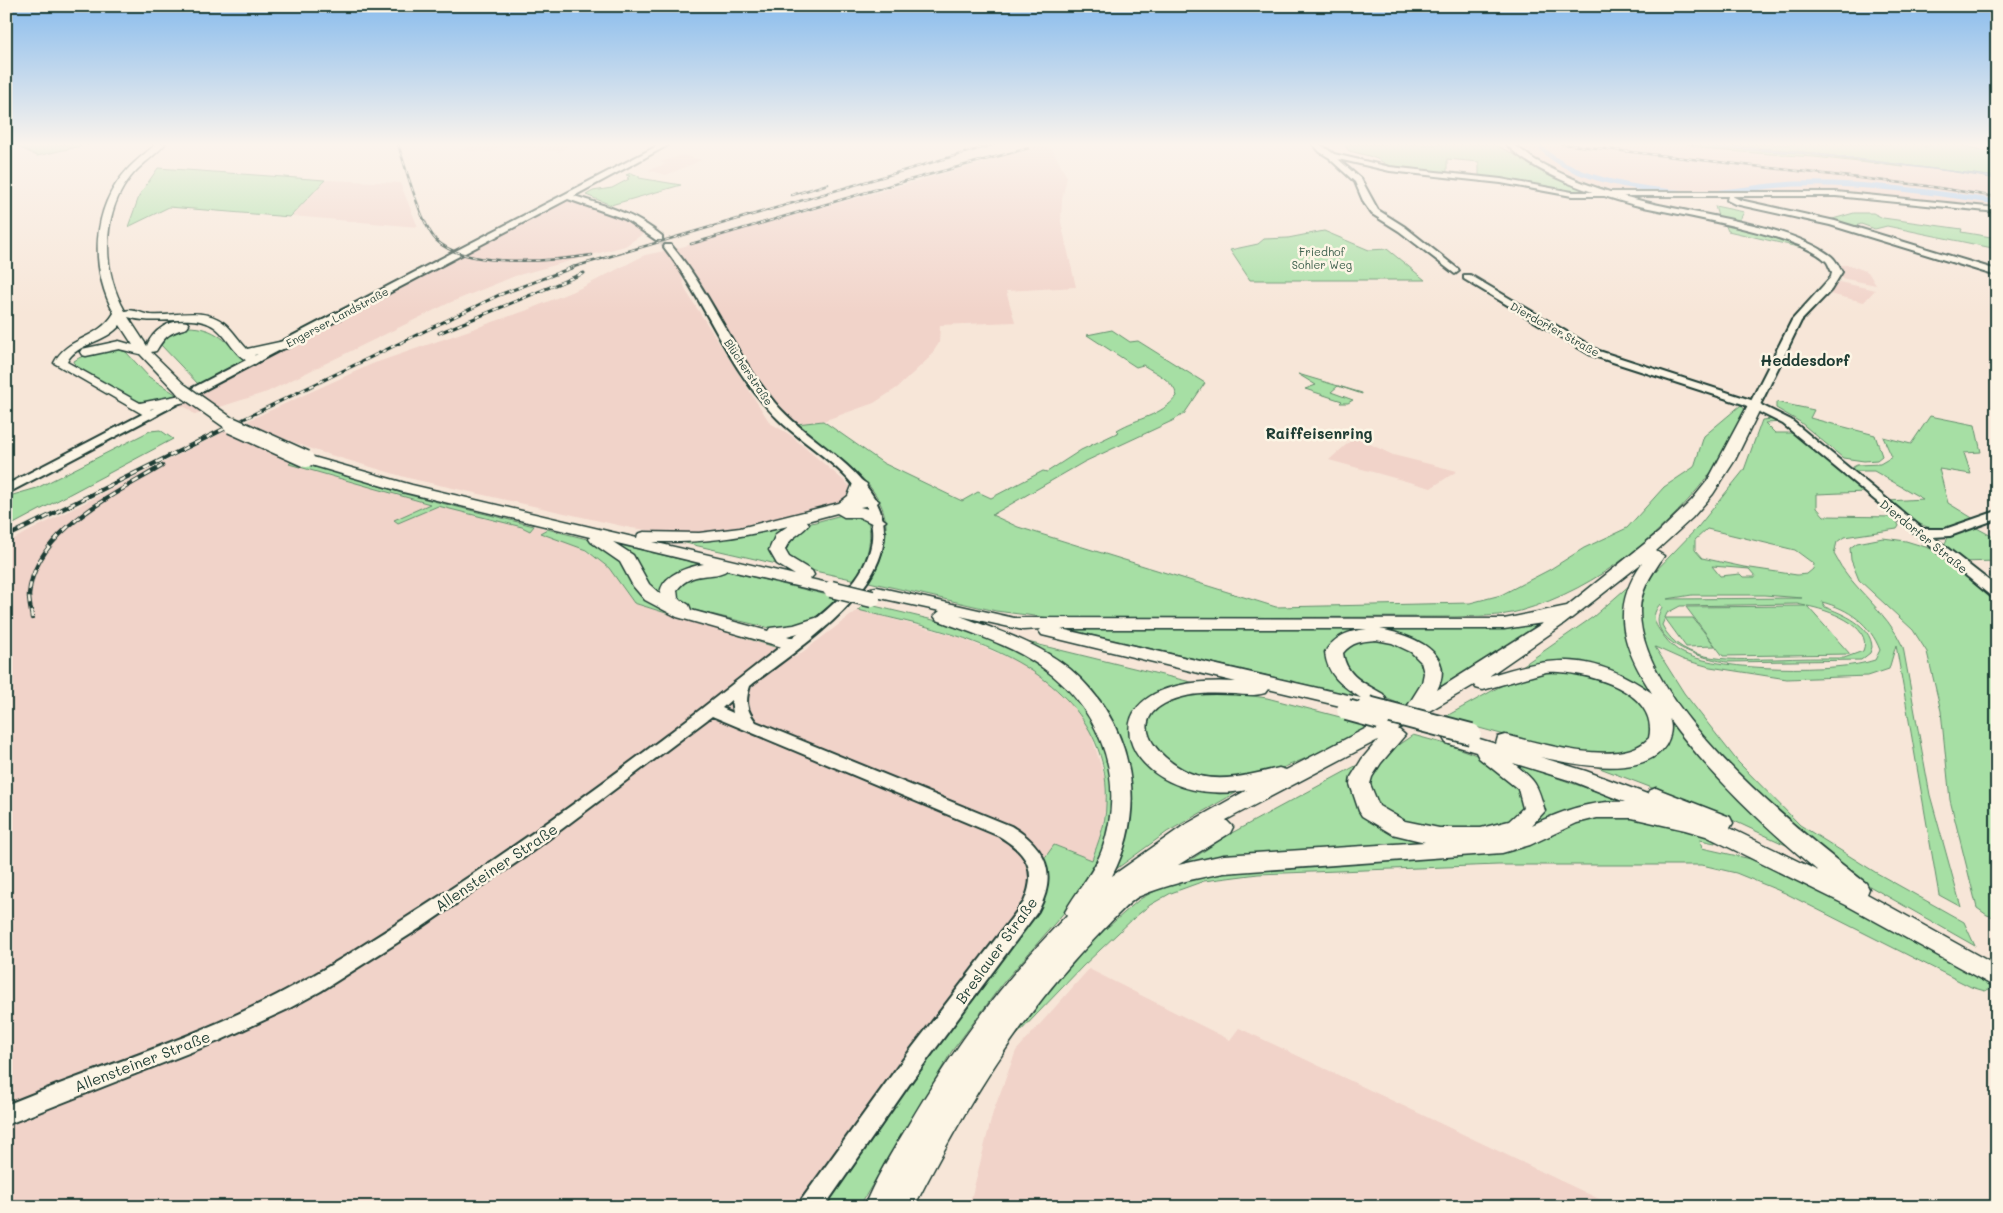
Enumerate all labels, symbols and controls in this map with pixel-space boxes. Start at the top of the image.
park label: Friedhof Sohler Weg [1292,244,1352,272]
street label: Engerser Landstraße [283,283,391,350]
street label: Dierdorfer Straße [1508,298,1602,360]
street label: Blücherstraße [721,336,777,408]
district label: Heddesdorf [1760,350,1850,370]
district label: Raiffeisenring [1265,423,1373,443]
street label: Dierdorfer Straße [1877,496,1971,576]
street label: Allensteiner Straße [431,818,561,916]
street label: Breslauer Straße [951,893,1041,1007]
street label: Allensteiner Straße [71,1026,213,1096]

